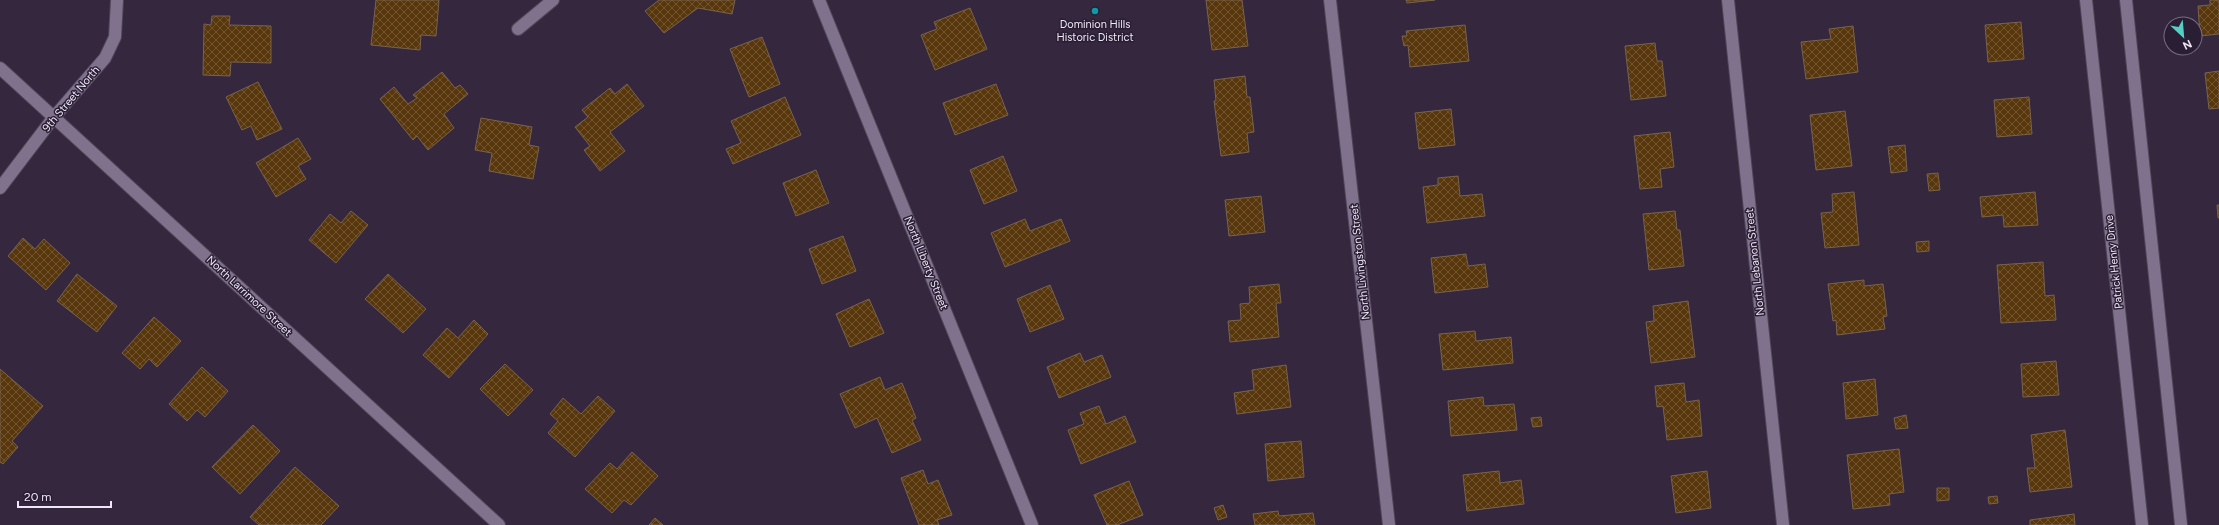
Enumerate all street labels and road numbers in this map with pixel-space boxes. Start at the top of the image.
street label: 9th Street North [40,64,102,134]
street label: North Livingston Street [1347,204,1373,320]
street label: North Lebanon Street [1743,208,1767,316]
street label: North Liberty Street [901,214,951,312]
street label: Patrick Henry Drive [2103,214,2125,310]
street label: North Larrimore Street [204,253,294,339]

